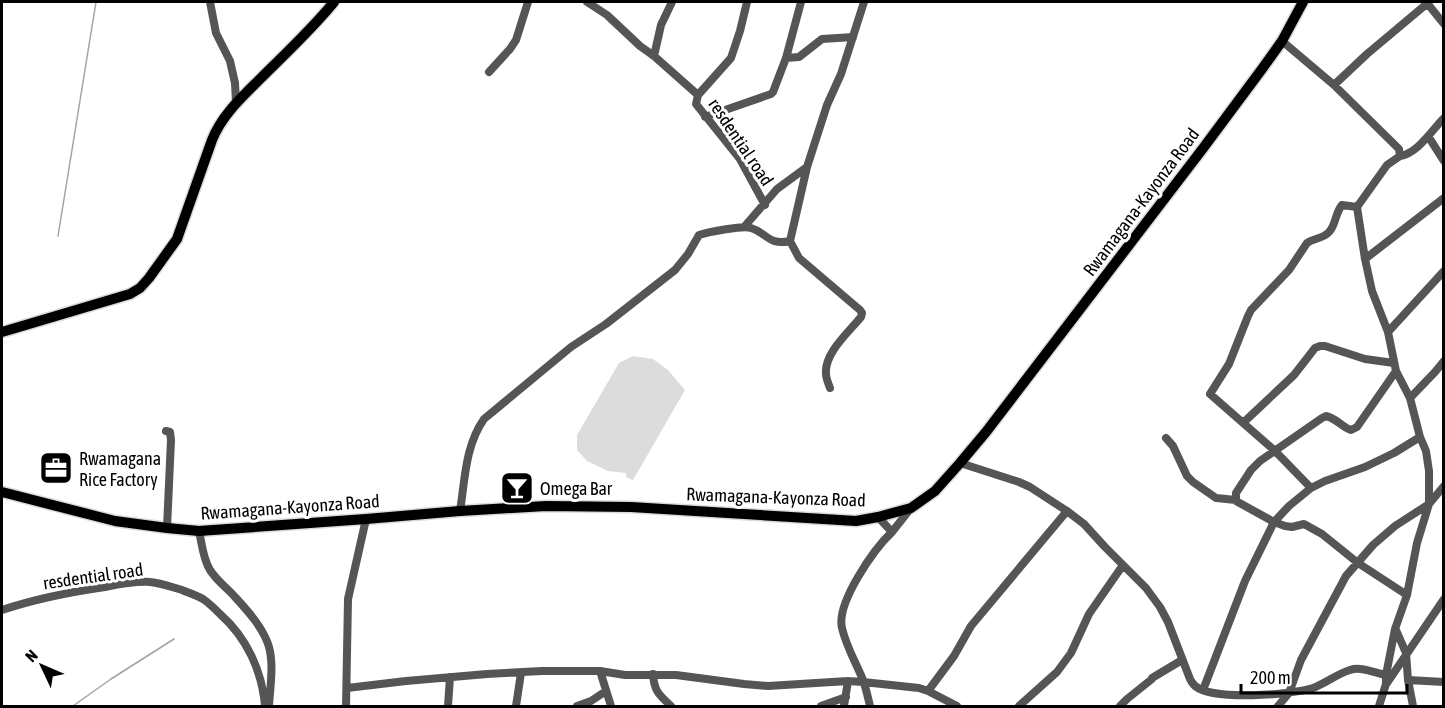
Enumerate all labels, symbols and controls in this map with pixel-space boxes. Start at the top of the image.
street label: resdential road [704,94,778,190]
street label: Rwamagana-Kayonza Road [1079,124,1203,280]
place label: Rwamagana Rice Factory [79,448,161,490]
office icon: Rwamagana Rice Factory [38,450,74,486]
bar icon: Omega Bar [499,470,535,506]
place label: Omega Bar [540,478,613,499]
street label: Rwamagana-Kayonza Road [686,483,866,511]
street label: Rwamagana-Kayonza Road [200,490,380,524]
street label: resdential road [42,559,144,593]
north arrow [12,636,72,696]
text: N [21,646,41,665]
scale bar [1241,657,1408,695]
text: 200 m [1250,667,1291,688]

